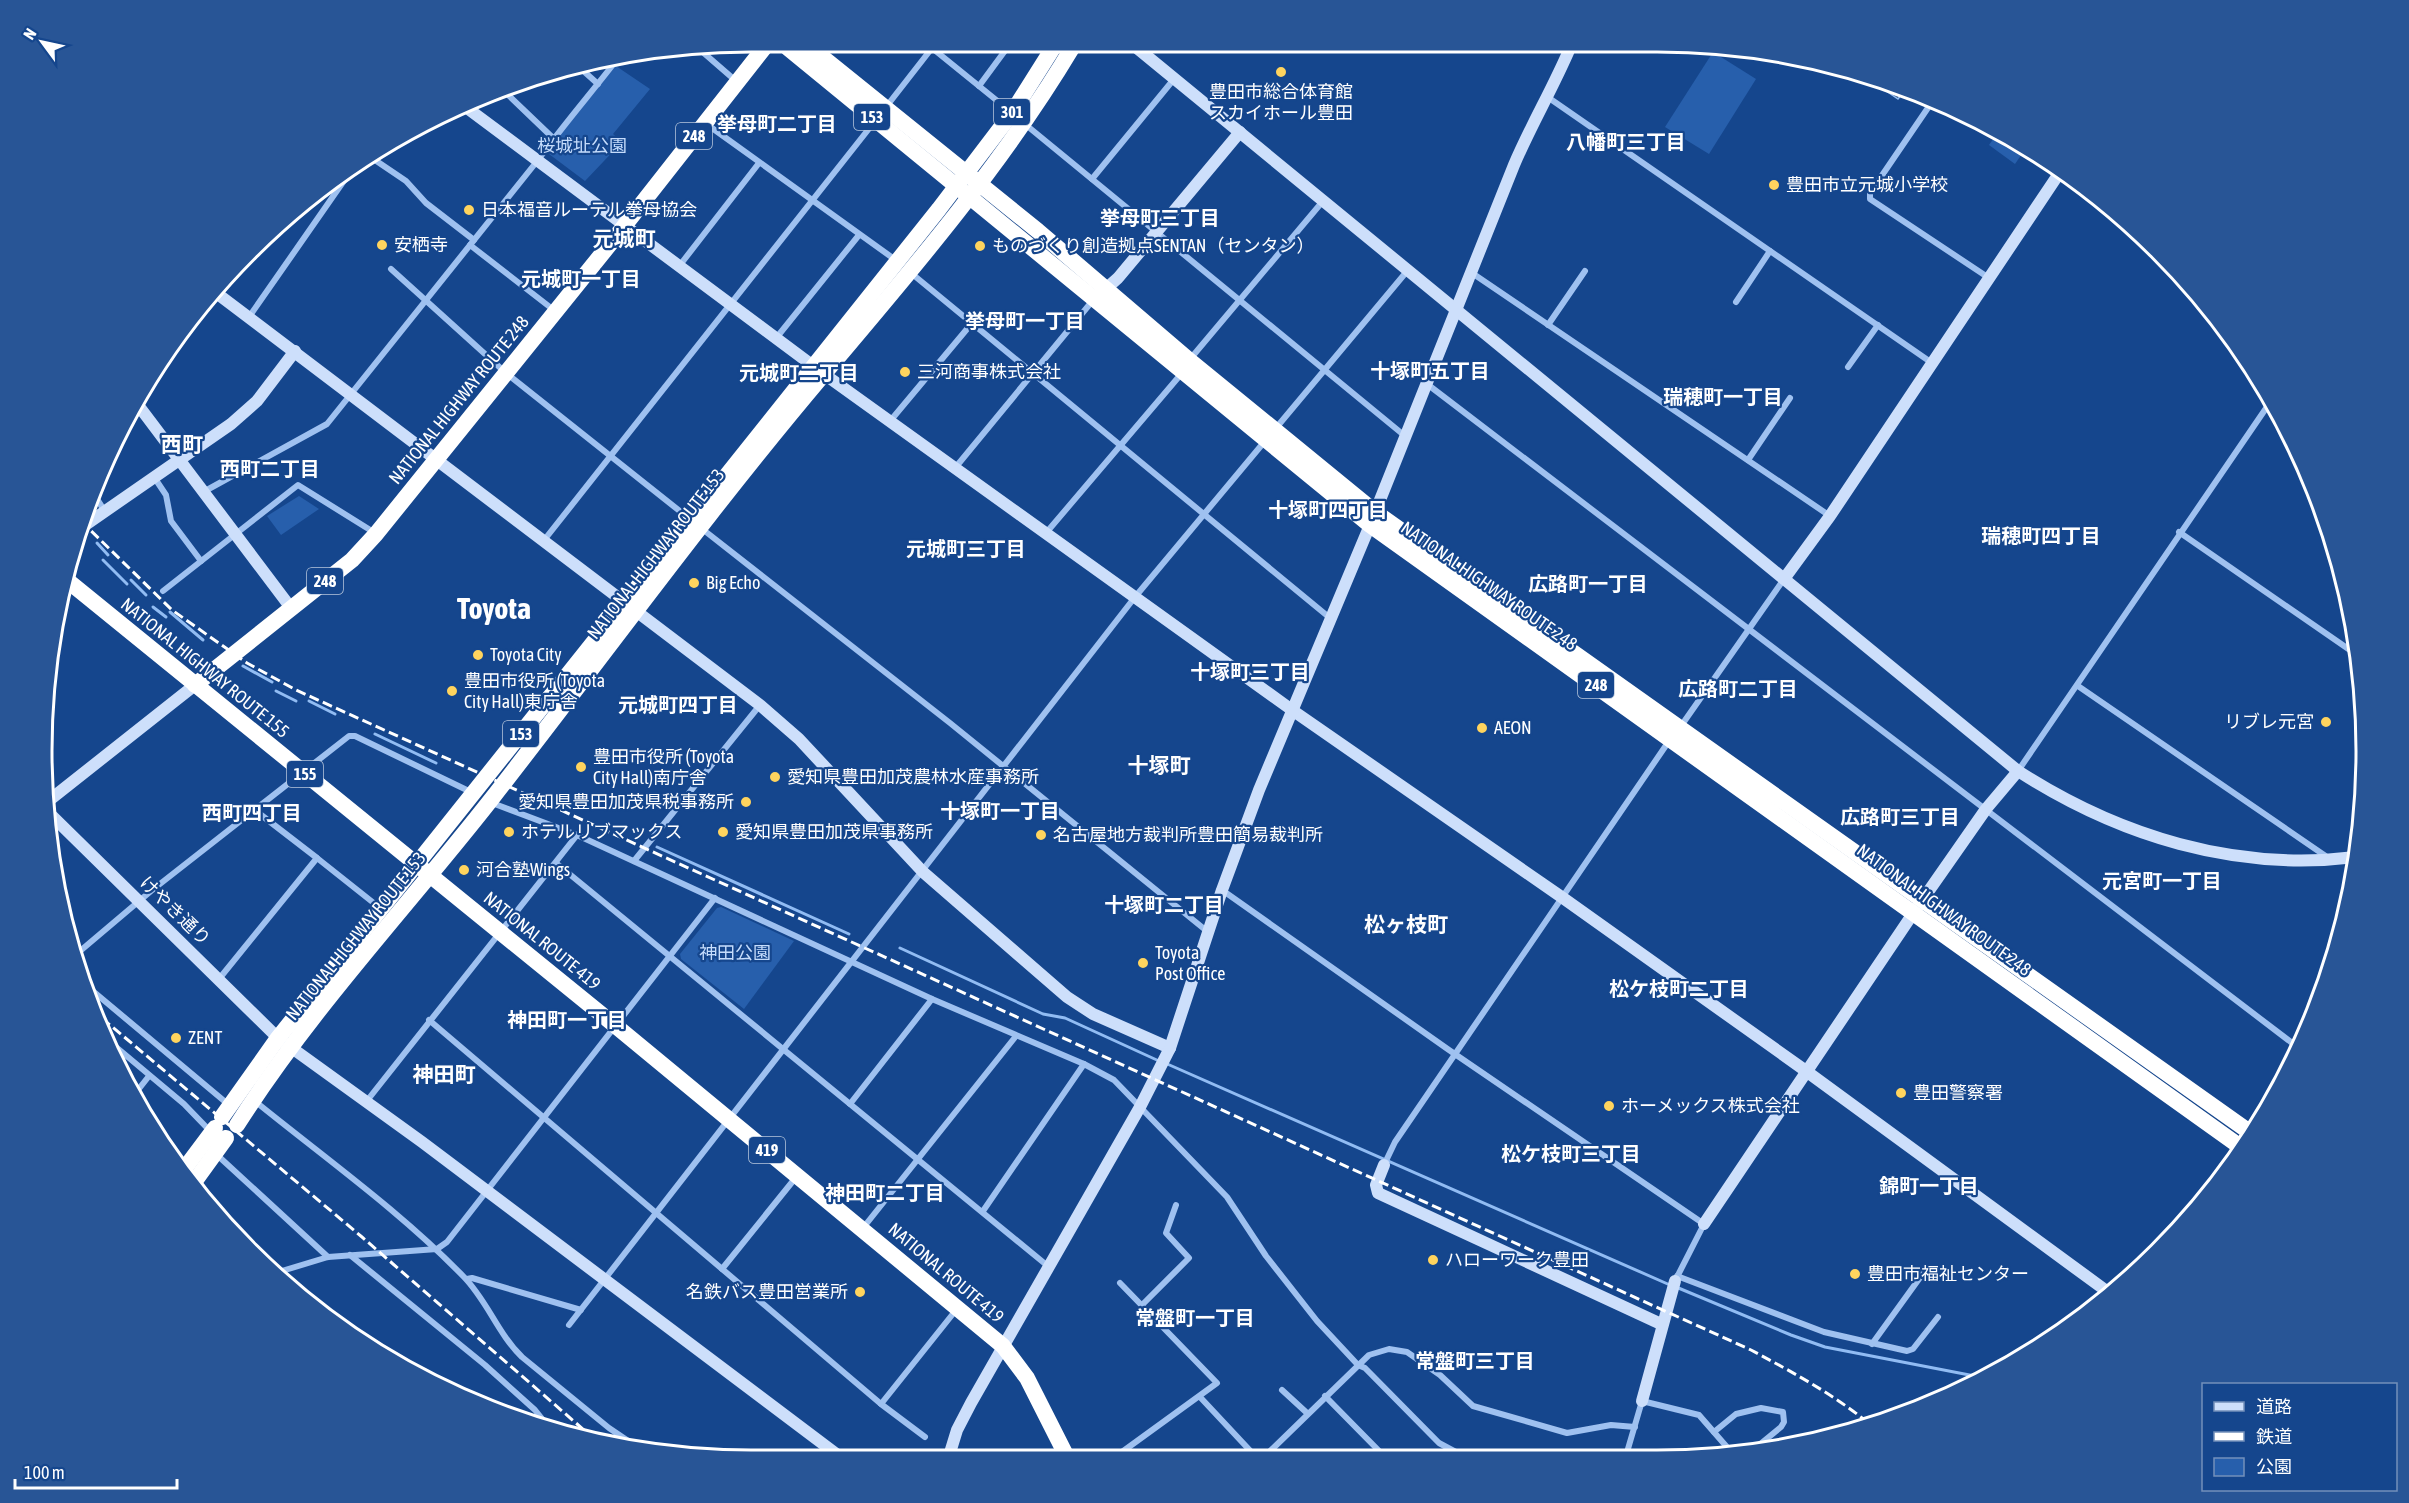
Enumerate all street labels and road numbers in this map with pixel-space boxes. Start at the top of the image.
road number: 301 [994,99,1030,125]
road number: 153 [854,104,890,130]
road number: 248 [676,123,712,149]
street label: NATIONAL HIGHWAY ROUTE 248 [384,311,533,488]
street label: NATIONAL HIGHWAY ROUTE 153 [583,464,729,643]
street label: NATIONAL HIGHWAY ROUTE 248 [1397,517,1581,654]
road number: 248 [307,568,343,594]
street label: NATIONAL HIGHWAY ROUTE 155 [117,593,294,742]
road number: 248 [1578,672,1614,698]
road number: 153 [503,721,539,747]
road number: 155 [287,761,323,787]
street label: NATIONAL HIGHWAY ROUTE 248 [1853,839,2035,980]
street label: NATIONAL HIGHWAY ROUTE 153 [281,847,430,1024]
street label: けやき通り [136,872,215,949]
street label: NATIONAL ROUTE 419 [480,887,605,994]
road number: 419 [749,1137,785,1163]
street label: NATIONAL ROUTE 419 [884,1218,1008,1327]

